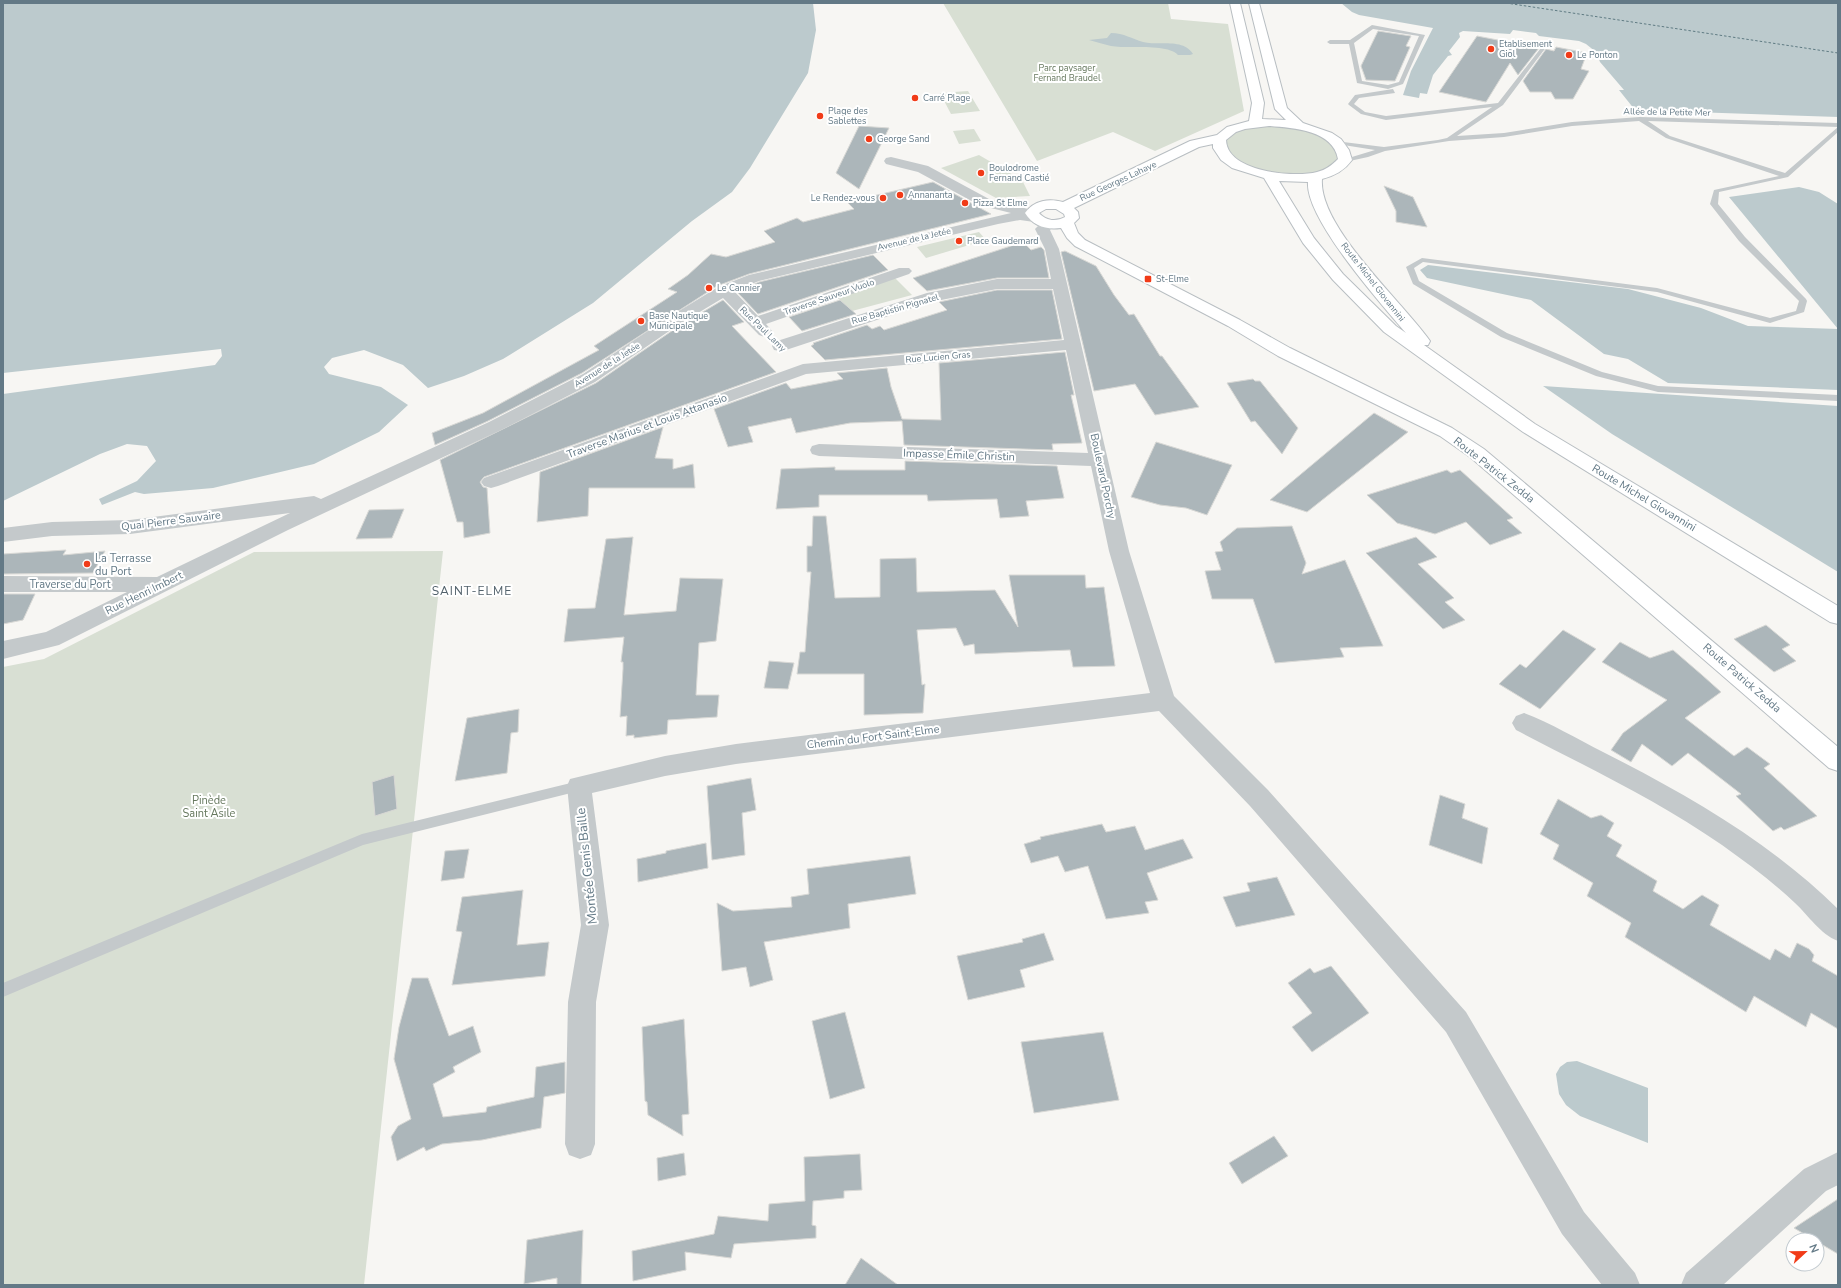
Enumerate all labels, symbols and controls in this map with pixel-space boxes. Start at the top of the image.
place label: Etablisement Giol [1499,38,1553,60]
marker: Etablisement Giol [1486,44,1496,54]
place label: Le Ponton [1577,49,1618,61]
marker: Le Ponton [1564,50,1574,60]
park label: Parc paysager Fernand Braudel [1033,62,1101,84]
place label: Carré Plage [923,92,971,104]
marker: Carré Plage [910,93,920,103]
place label: Plage des Sablettes [828,105,868,127]
street label: Allée de la Petite Mer [1623,105,1712,119]
marker: Plage des Sablettes [815,111,825,121]
place label: George Sand [877,133,930,145]
marker: George Sand [864,134,874,144]
street label: Rue Georges Lahaye [1078,158,1158,204]
place label: Boulodrome Fernand Castié [989,162,1050,184]
marker: Boulodrome Fernand Castié [976,168,986,178]
place label: Annananta [908,189,953,201]
marker: Annananta [895,190,905,200]
place label: Le Rendez-vous [811,192,875,204]
marker: Le Rendez-vous [878,193,888,203]
place label: Pizza St Elme [973,197,1028,209]
marker: Pizza St Elme [960,198,970,208]
street label: Avenue de la Jetée [876,225,952,253]
place label: Place Gaudemard [967,235,1039,247]
marker: Place Gaudemard [954,236,964,246]
street label: Route Michel Giovannini [1338,240,1408,324]
place label: St-Elme [1156,273,1189,285]
marker: St-Elme [1143,274,1153,284]
street label: Traverse Sauveur Vuolo [782,276,876,318]
place label: Le Cannier [717,282,761,294]
marker: Le Cannier [704,283,714,293]
street label: Rue Baptistin Pignatel [850,291,940,327]
street label: Rue Paul Lamy [737,304,789,355]
place label: Base Nautique Municipale [649,310,708,332]
marker: Base Nautique Municipale [636,316,646,326]
street label: Avenue de la Jetée [572,340,642,390]
street label: Rue Lucien Gras [905,348,971,366]
street label: Traverse Marius et Louis Attanasio [565,390,729,462]
street label: Boulevard Porchy [1087,432,1119,520]
street label: Route Patrick Zedda [1450,434,1538,507]
street label: Impasse Émile Christin [903,445,1015,464]
street label: Route Michel Giovannini [1589,461,1699,535]
street label: Quai Pierre Sauvaire [120,507,222,535]
place label: La Terrasse du Port [95,551,151,579]
marker: La Terrasse du Port [82,559,92,569]
street label: Rue Henri Imbert [103,568,185,618]
street label: Traverse du Port [29,577,111,592]
district label: SAINT-ELME [432,583,512,599]
street label: Route Patrick Zedda [1700,640,1784,716]
street label: Chemin du Fort Saint-Elme [806,721,940,753]
park label: Pinède Saint Asile [183,793,236,821]
street label: Montée Genis Baille [572,807,602,925]
north arrow [1785,1232,1825,1272]
text: N [1805,1242,1822,1255]

